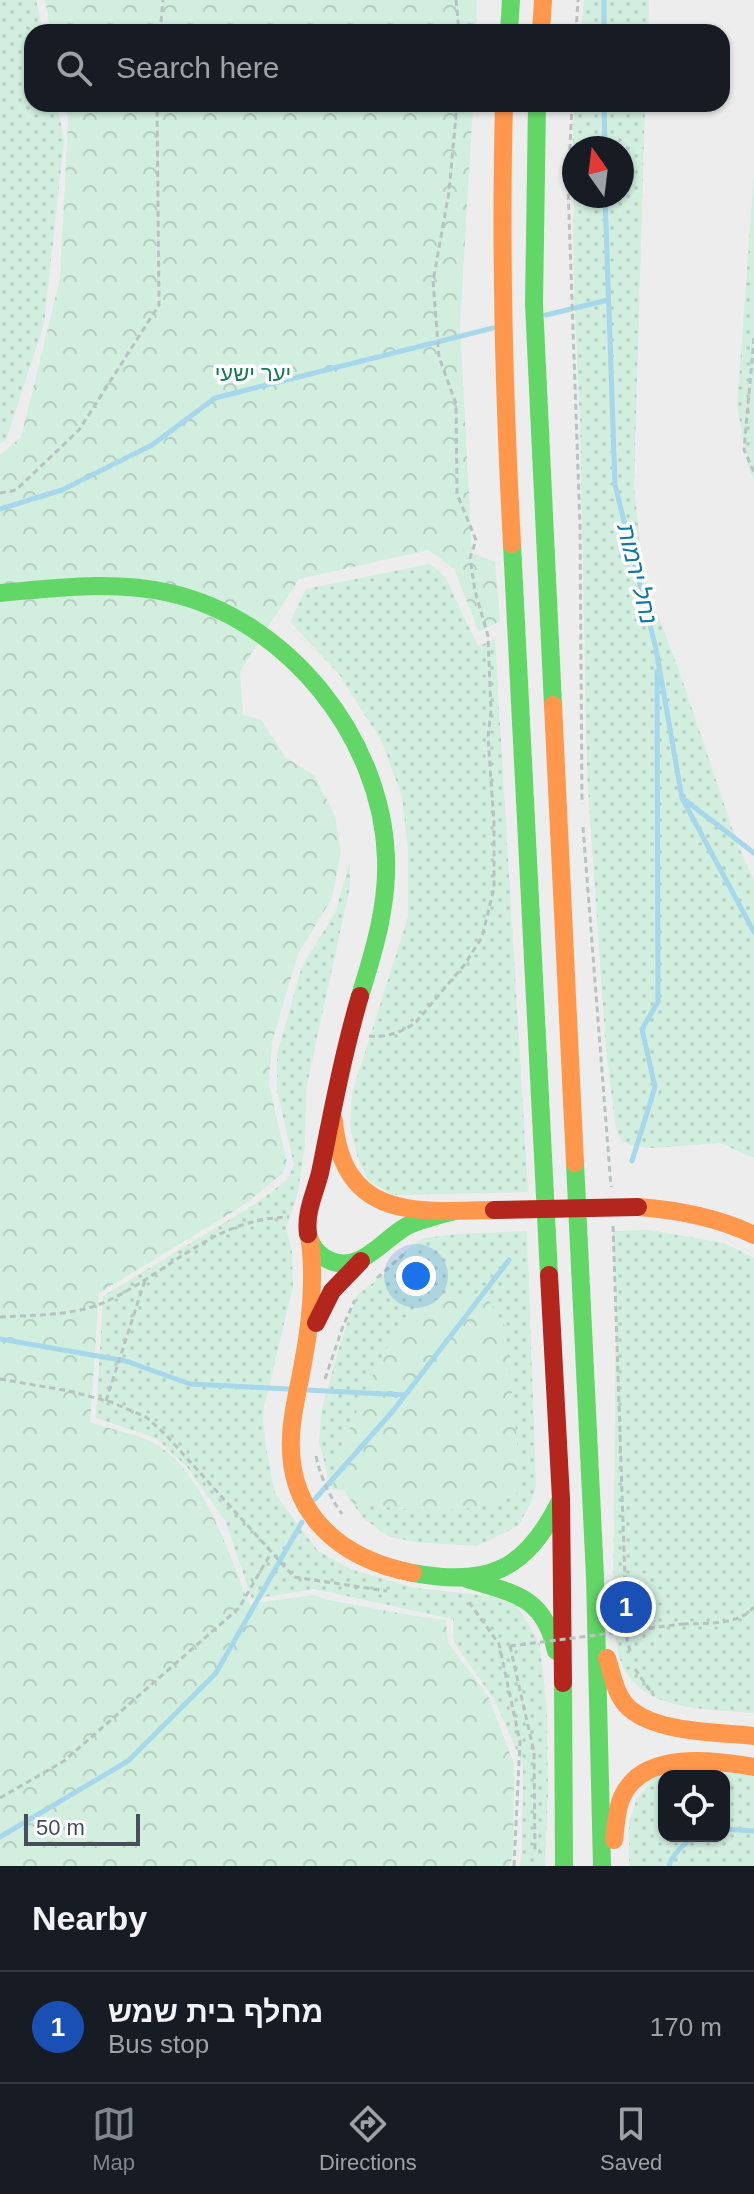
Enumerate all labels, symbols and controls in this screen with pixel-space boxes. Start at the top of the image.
search box [24,24,730,112]
icon: search [52,46,96,90]
text: Search here [116,51,279,84]
north arrow [562,136,634,208]
park label: יער ישעי [215,361,291,386]
water label: נחל ירמות [612,520,663,627]
your location [396,1256,436,1296]
pin: 1 [600,1577,652,1637]
map controls [658,1770,730,1842]
button: locate [658,1770,730,1842]
scale bar [24,1810,140,1846]
text: 50 m [36,1815,85,1840]
text: Nearby [32,1899,147,1937]
text: מחלף בית שמש [108,1995,323,2028]
text: 1 [51,2012,65,2042]
text: 170 m [650,2012,722,2042]
text: Bus stop [108,2029,209,2059]
tab: Map [92,2102,136,2176]
tab: Directions [319,2102,417,2176]
tab: Saved [600,2102,662,2176]

